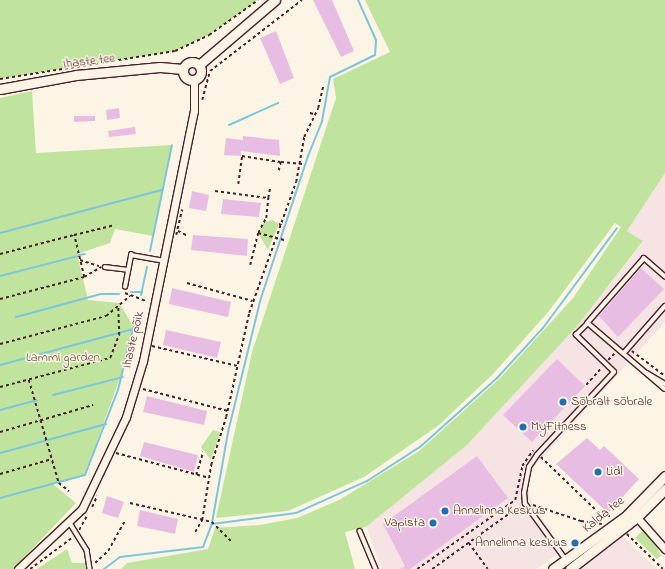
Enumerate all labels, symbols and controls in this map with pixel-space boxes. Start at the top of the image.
street label: Ihaste tee [62,51,116,73]
street label: Ihaste põik [120,310,148,370]
park label: Lammi garden [26,350,100,366]
place label: Sõbralt sõbrale [571,394,652,410]
marker: Sõbralt sõbrale [558,397,568,407]
place label: MyFitness [531,419,587,435]
marker: MyFitness [518,422,528,432]
place label: Lidl [606,464,623,480]
marker: Lidl [593,467,603,477]
street label: Kalda tee [580,493,628,537]
place label: Annelinna Keskus [453,503,546,519]
marker: Annelinna Keskus [440,506,450,516]
place label: Vapista [384,515,425,531]
marker: Vapista [428,518,438,528]
place label: Annelinna keskus [475,535,567,551]
marker: Annelinna keskus [570,538,580,548]

